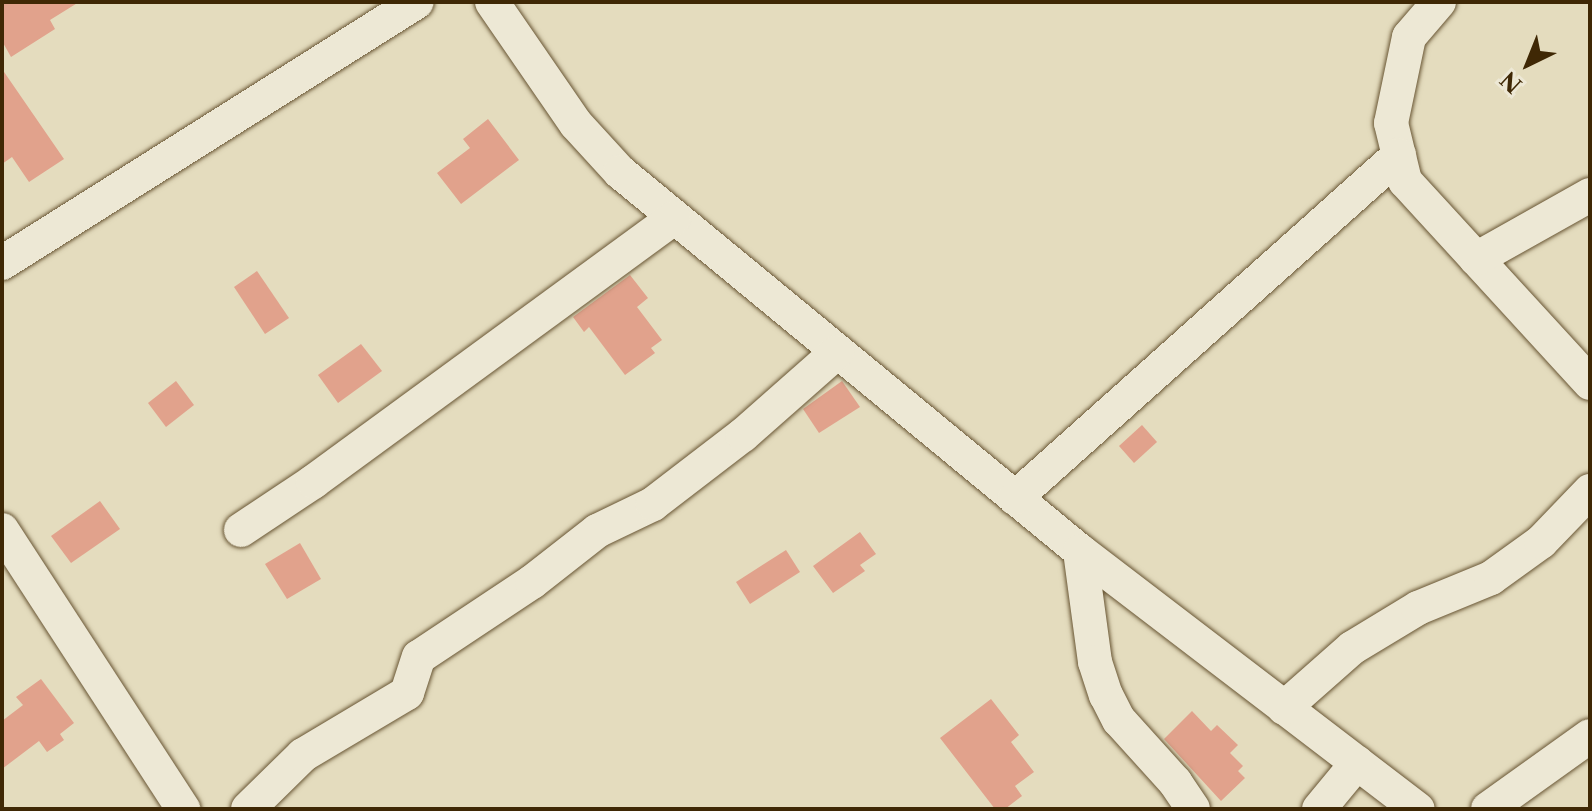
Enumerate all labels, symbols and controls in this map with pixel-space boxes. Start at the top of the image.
north arrow [1488,24,1568,104]
text: N [1495,66,1527,98]

